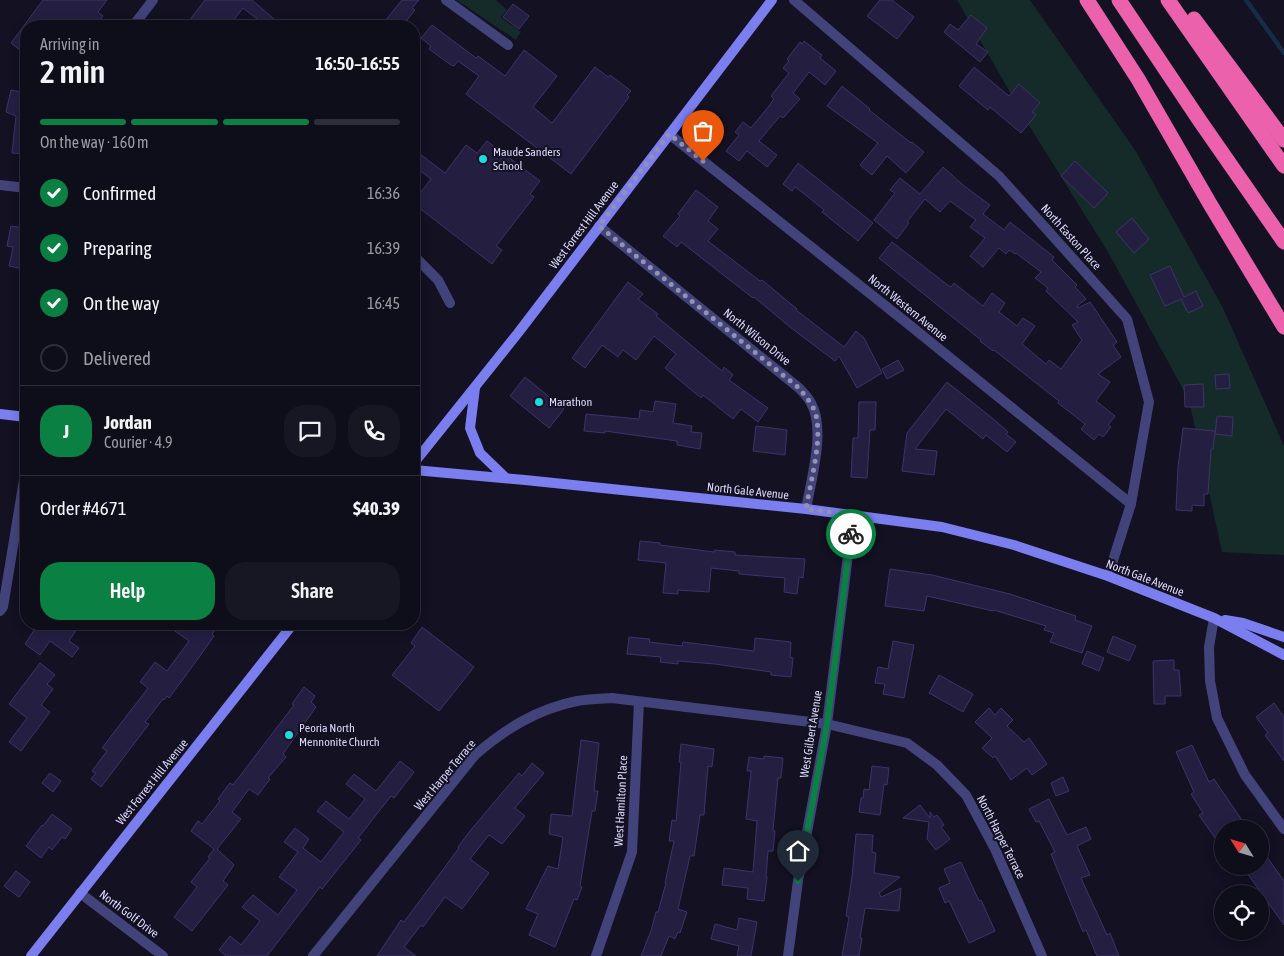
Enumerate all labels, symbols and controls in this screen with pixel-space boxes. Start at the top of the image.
text: Arriving in [40,35,100,53]
text: 16:50–16:55 [315,52,400,74]
text: 2 min [40,53,105,90]
pin [682,110,724,161]
icon: bag [689,117,717,145]
text: On the way · 160 m [40,133,149,151]
place label: Maude Sanders School [493,145,561,173]
marker: Maude Sanders School [477,153,489,165]
street label: West Forrest Hill Avenue [546,178,622,272]
icon: check [40,179,68,207]
text: Confirmed [83,182,156,204]
text: 16:36 [367,184,400,202]
street label: North Easton Place [1038,201,1104,273]
icon: check [40,234,68,262]
text: Preparing [83,237,152,259]
text: 16:39 [367,239,400,257]
street label: North Western Avenue [865,272,951,344]
icon: check [40,289,68,317]
text: On the way [83,292,160,314]
text: 16:45 [367,294,400,312]
street label: North Wilson Drive [721,306,793,368]
text: Delivered [83,347,151,369]
place label: Marathon [549,395,592,409]
marker: Marathon [533,396,545,408]
button: chat [284,405,336,457]
button: phone [348,405,400,457]
text: Jordan [104,411,152,433]
text: J [63,420,69,442]
text: Courier · 4.9 [104,433,173,451]
street label: North Gale Avenue [706,480,790,502]
text: Order #4671 [40,497,127,519]
text: $40.39 [353,497,400,519]
courier [826,509,876,559]
icon: bike [837,520,865,548]
street label: North Gale Avenue [1104,557,1186,599]
button: Help [40,562,215,620]
button: Share [225,562,400,620]
street label: West Gilbert Avenue [797,689,825,779]
place label: Peoria North Mennonite Church [299,721,380,749]
marker: Peoria North Mennonite Church [283,729,295,741]
street label: West Forrest Hill Avenue [113,736,191,828]
street label: West Harper Terrace [411,737,479,813]
street label: West Hamilton Place [612,755,630,847]
street label: North Harper Terrace [974,793,1028,881]
north arrow [1214,820,1269,875]
map controls [1214,820,1269,940]
pin [777,830,819,881]
icon: home [784,837,812,865]
button: locate [1214,885,1269,940]
street label: North Golf Drive [97,887,161,941]

